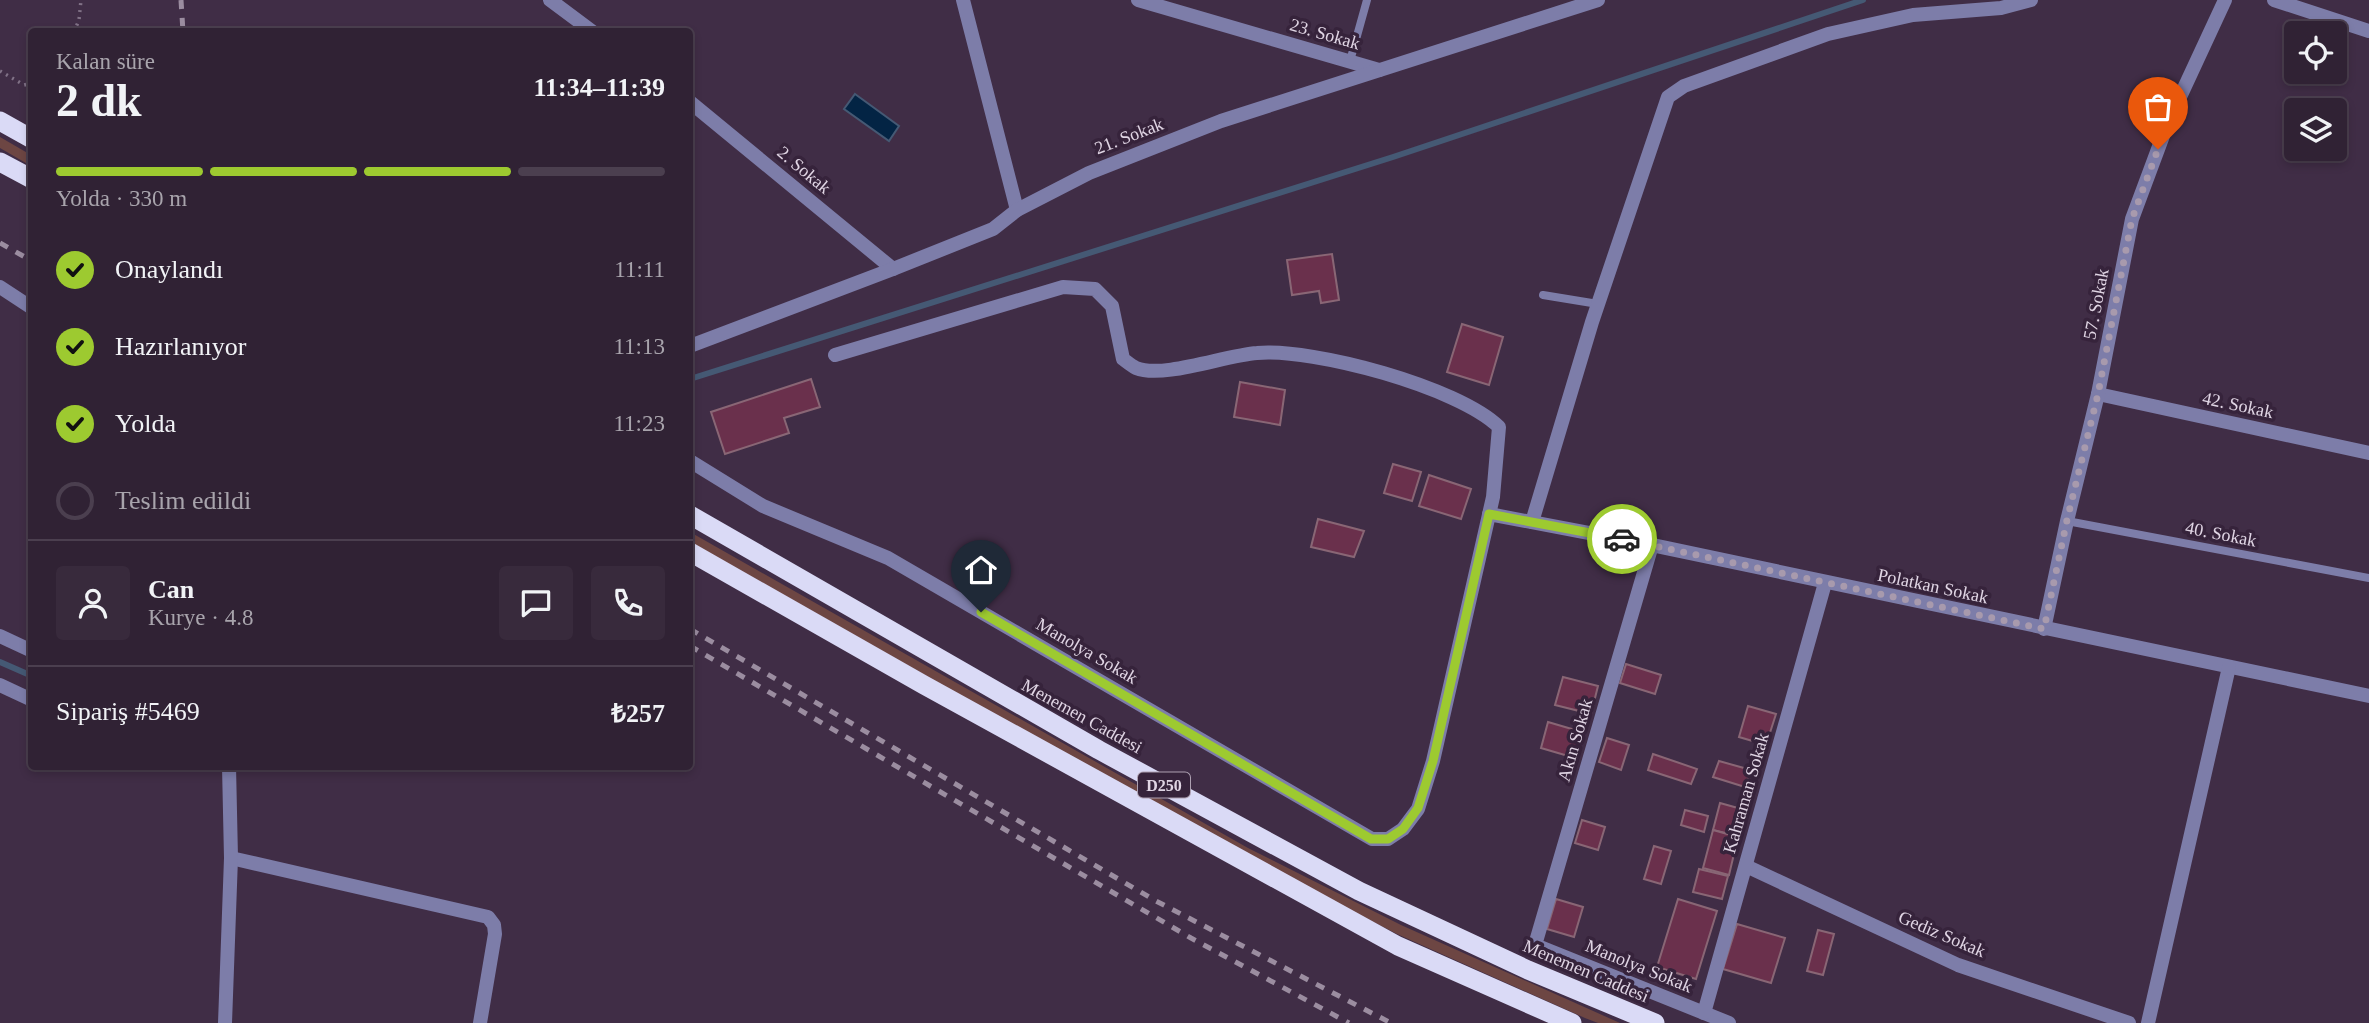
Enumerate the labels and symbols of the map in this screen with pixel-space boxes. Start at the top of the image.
street label: 23. Sokak [1288,14,1362,54]
pin [2128,77,2188,149]
street label: 21. Sokak [1092,114,1166,158]
street label: 2. Sokak [773,142,835,198]
street label: 57. Sokak [2079,267,2113,341]
street label: 42. Sokak [2201,388,2275,422]
courier [1587,504,1657,574]
street label: 40. Sokak [2184,517,2258,551]
pin [951,540,1011,612]
street label: Polatkan Sokak [1876,565,1990,607]
street label: Manolya Sokak [1033,614,1141,688]
street label: Menemen Caddesi [1018,675,1146,757]
street label: Akın Sokak [1554,696,1596,784]
street label: Kahraman Sokak [1719,730,1773,856]
road number: D250 [1138,772,1190,798]
street label: Gediz Sokak [1896,907,1988,961]
street label: Manolya Sokak [1583,935,1695,997]
street label: Menemen Caddesi [1520,936,1652,1006]

